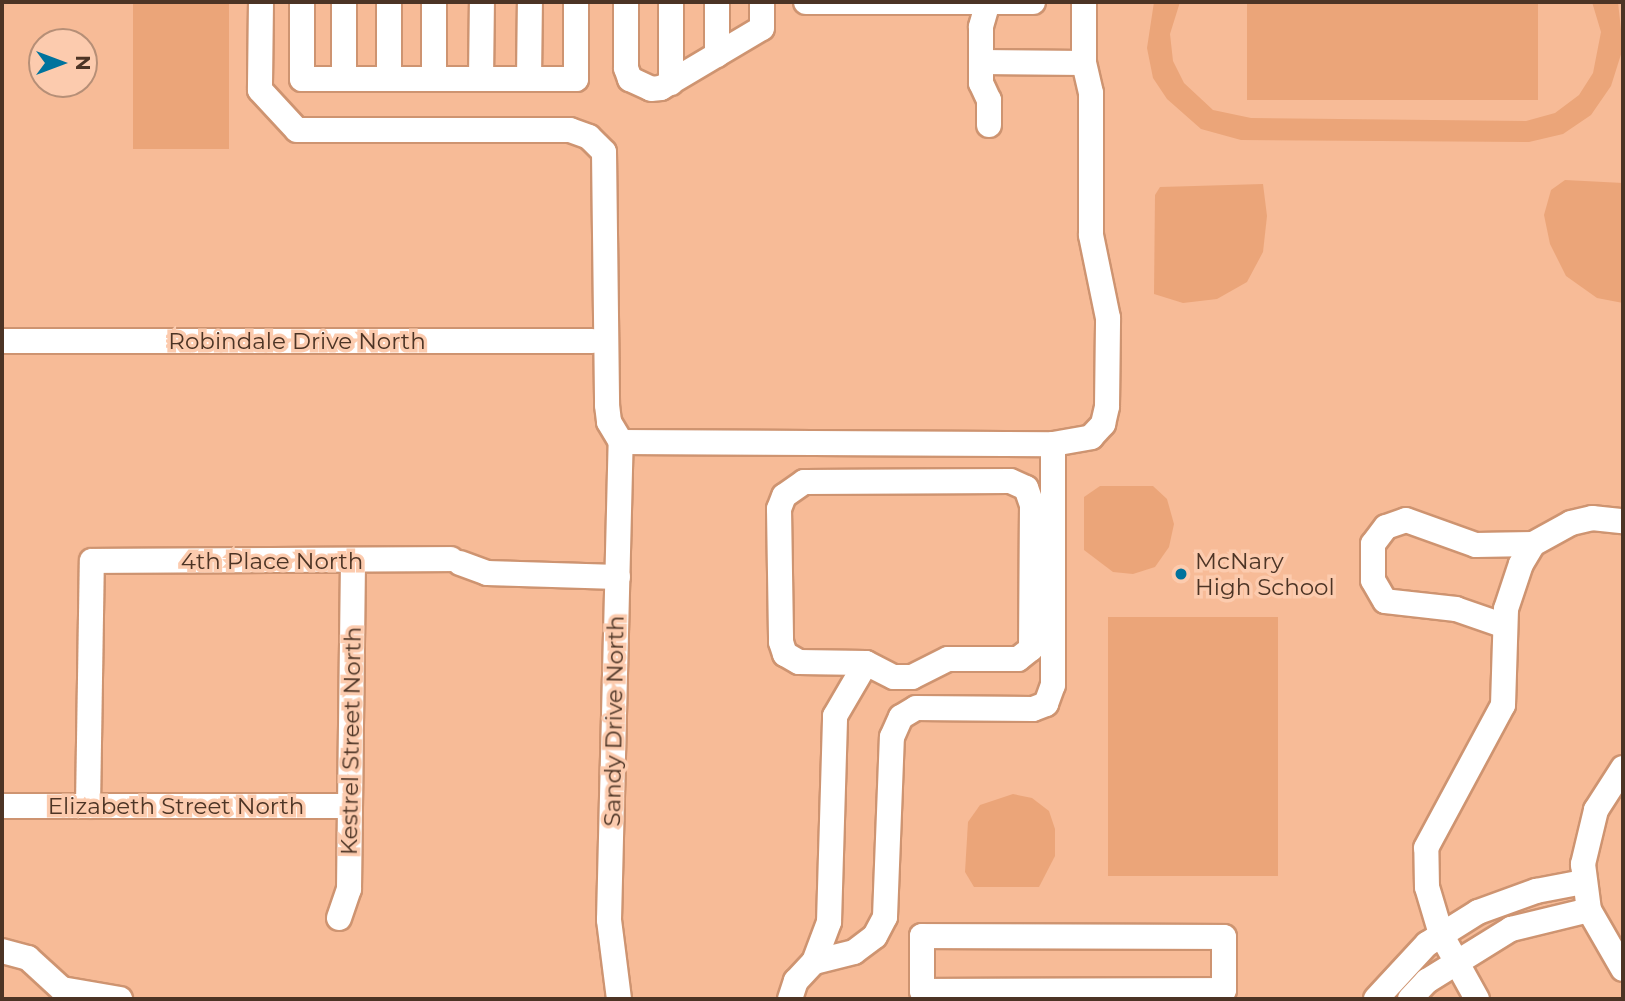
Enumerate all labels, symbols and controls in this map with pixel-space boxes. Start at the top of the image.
north arrow [28,28,98,98]
text: N [71,55,94,71]
street label: Robindale Drive North [168,327,426,355]
street label: 4th Place North [181,547,363,575]
place label: McNary High School [1195,547,1335,601]
marker: McNary High School [1173,566,1189,582]
street label: Sandy Drive North [598,615,630,827]
street label: Kestrel Street North [335,627,367,855]
street label: Elizabeth Street North [48,792,304,820]

